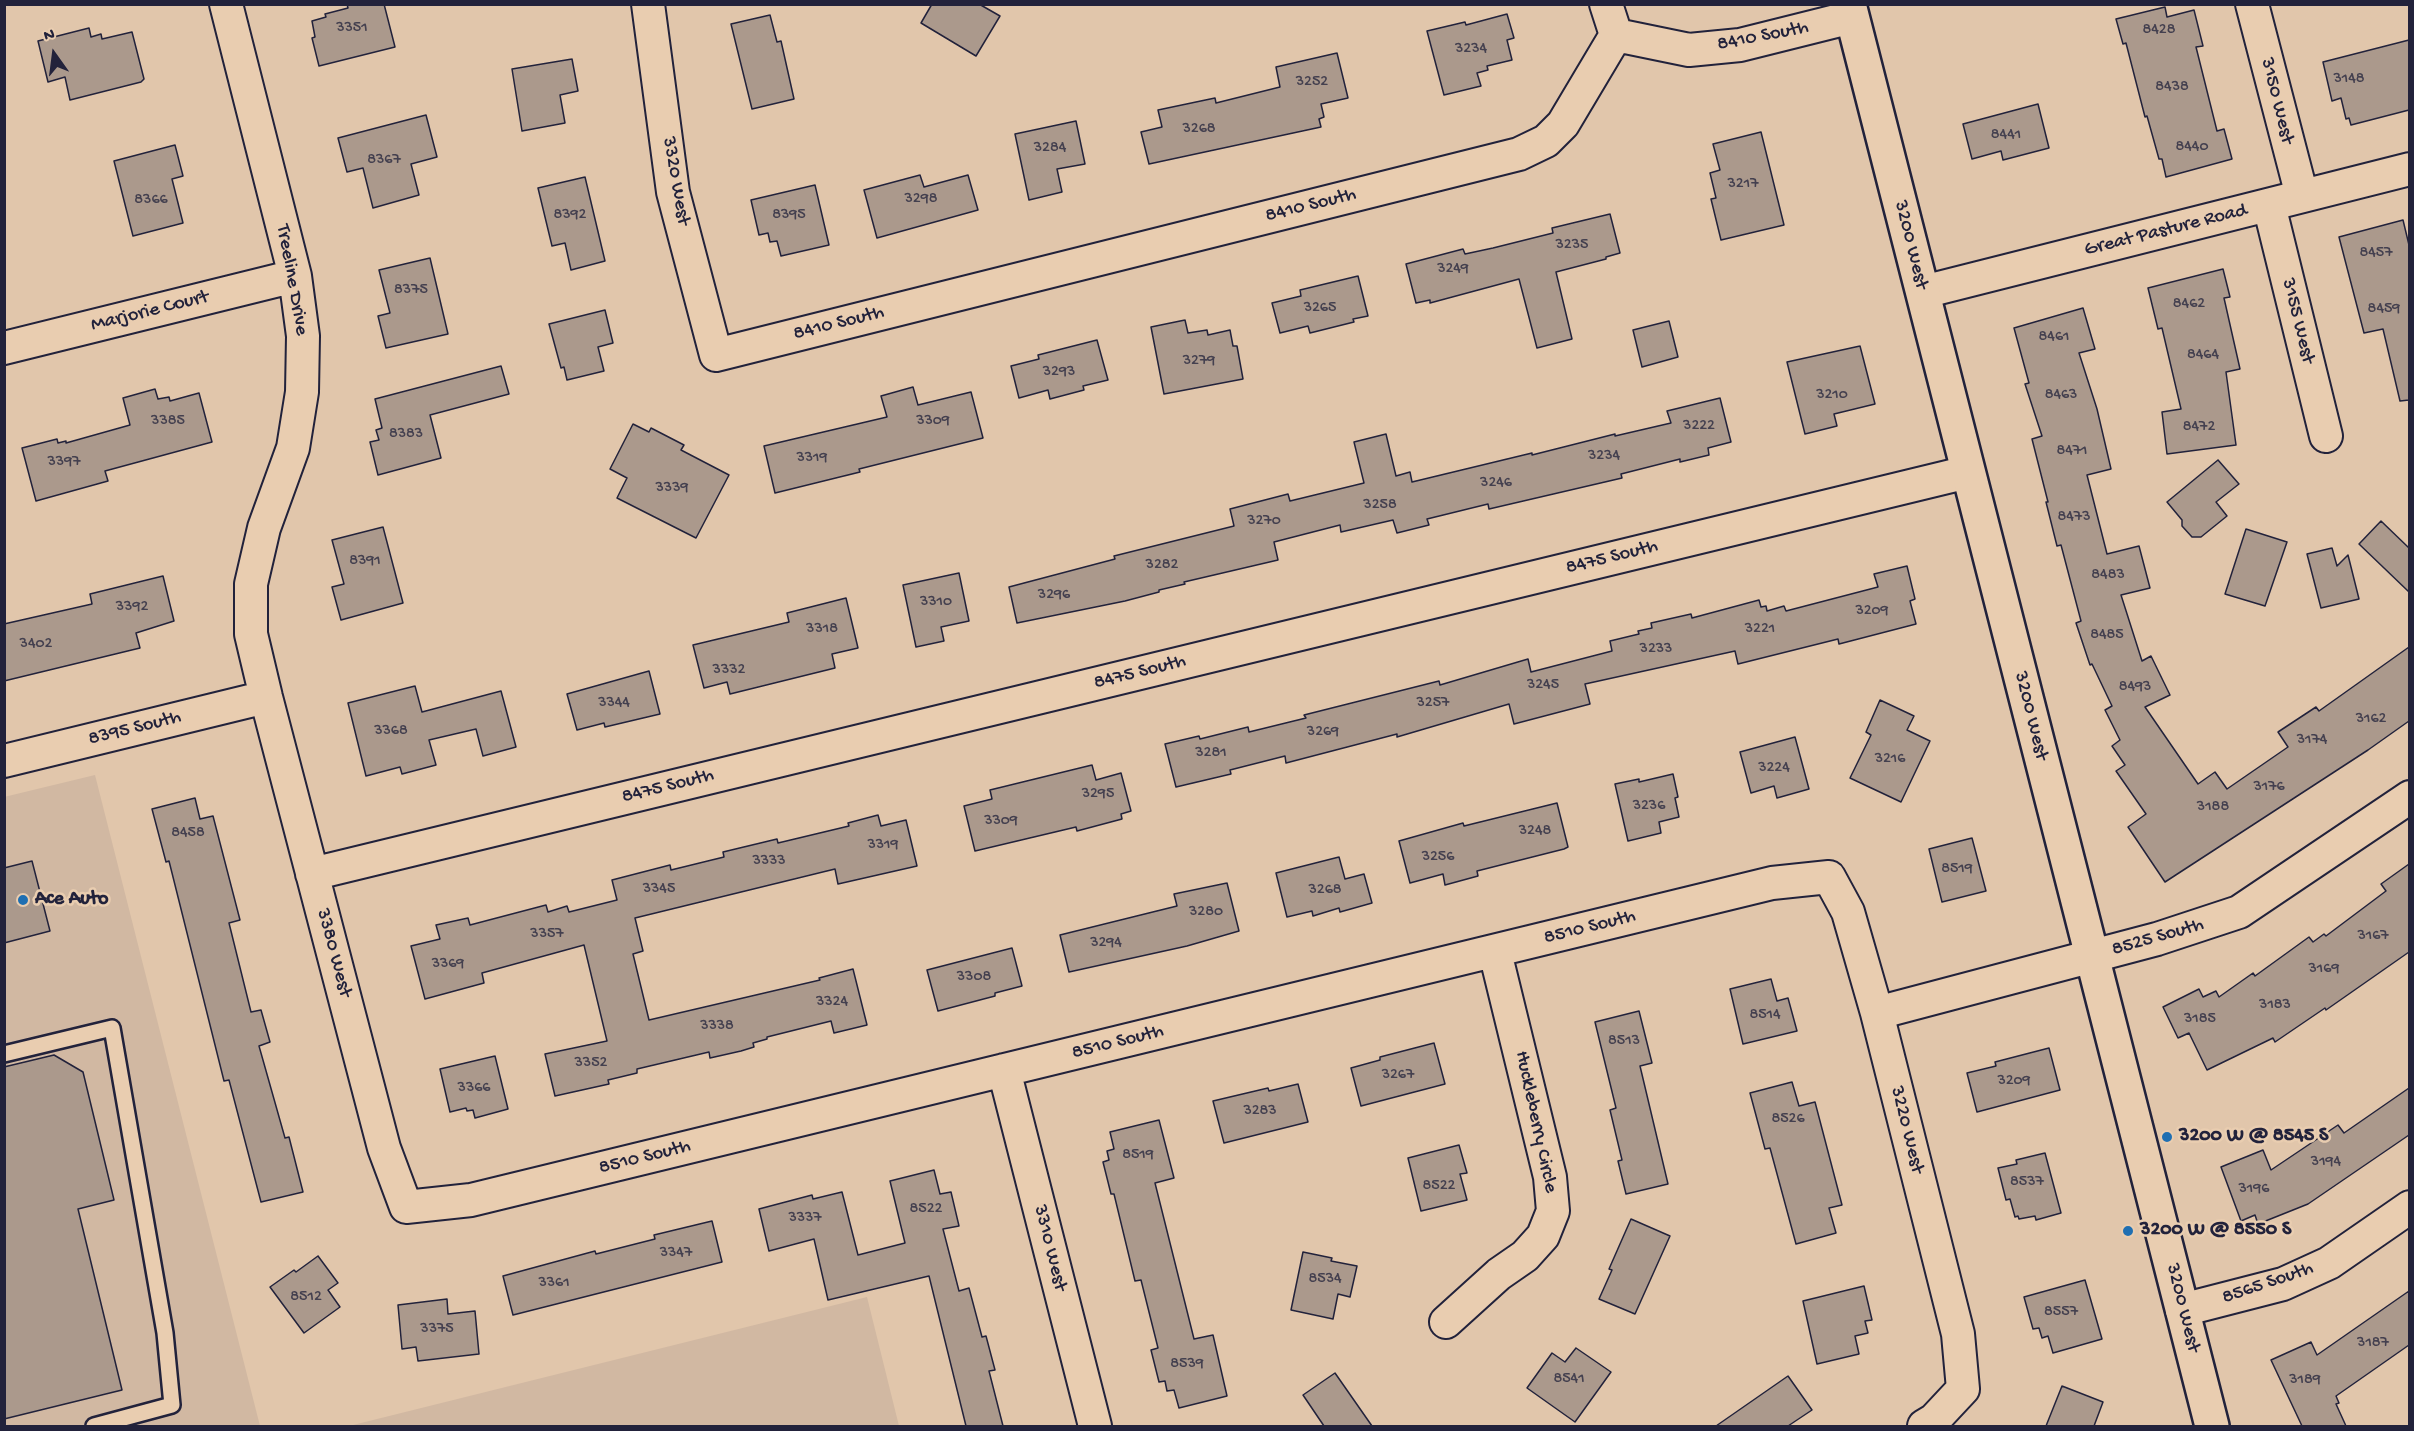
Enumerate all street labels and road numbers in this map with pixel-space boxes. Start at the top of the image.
street label: 8410 South [1715,16,1811,58]
street label: 3150 West [2254,55,2298,147]
street label: 3320 West [655,135,695,227]
street label: 8410 South [1263,183,1359,229]
street label: 3200 West [1887,198,1933,292]
street label: Great Pasture Road [2082,199,2250,263]
street label: Treeline Drive [269,223,313,337]
street label: 3155 West [2275,276,2319,366]
street label: Marjorie Court [89,286,211,338]
street label: 8410 South [791,301,887,347]
street label: 8475 South [1563,535,1661,581]
street label: 8475 South [1091,650,1189,696]
street label: 3200 West [2007,669,2053,763]
street label: 8395 South [86,706,184,752]
street label: 8475 South [619,764,717,810]
street label: 8510 South [1542,905,1638,951]
street label: 3380 West [310,906,356,1000]
street label: 8525 South [2109,913,2207,963]
street label: 8510 South [1070,1020,1166,1066]
street label: Huckleberry Circle [1508,1049,1562,1195]
street label: 3220 West [1884,1084,1928,1176]
street label: 8510 South [597,1135,693,1181]
street label: 3310 West [1027,1203,1071,1293]
street label: 8565 South [2219,1257,2317,1311]
street label: 3200 West [2159,1261,2205,1355]

